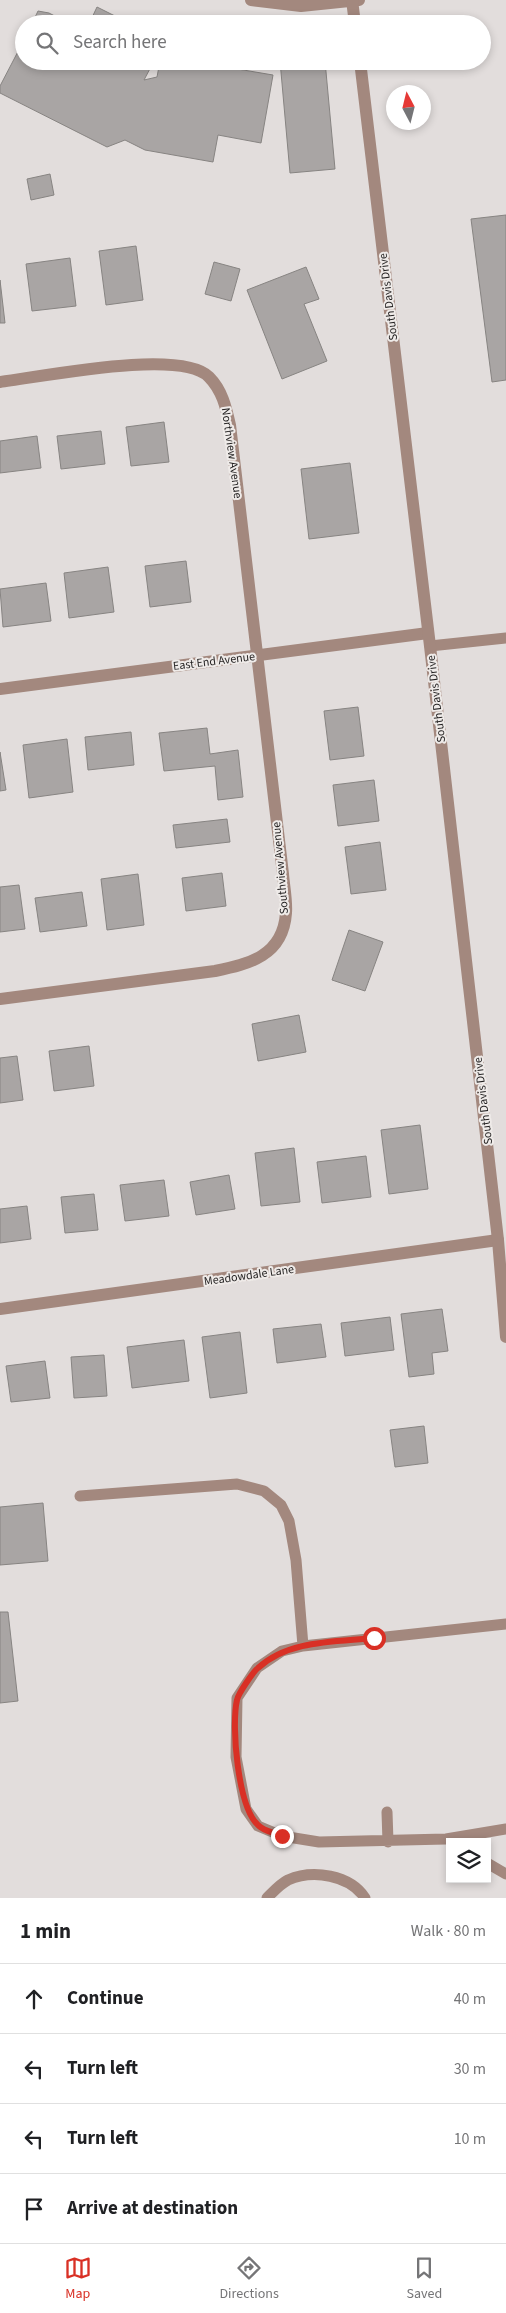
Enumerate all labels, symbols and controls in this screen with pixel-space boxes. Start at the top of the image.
search box [15,15,491,70]
icon: search [33,29,61,57]
text: Search here [73,29,167,56]
north arrow [386,85,431,130]
street label: South Davis Drive [375,252,402,342]
street label: Northview Avenue [217,407,246,500]
street label: East End Avenue [172,648,256,675]
street label: South Davis Drive [423,654,450,744]
street label: Southview Avenue [268,821,293,915]
street label: South Davis Drive [470,1056,497,1146]
street label: Meadowdale Lane [203,1261,295,1290]
route start [363,1627,386,1650]
route end [271,1825,294,1848]
map controls [446,1838,491,1883]
button: layers [446,1838,491,1883]
text: 1 min [20,1916,71,1946]
text: Walk · 80 m [411,1920,486,1942]
icon: ahead [20,1985,48,2013]
text: Continue [67,1985,144,2012]
text: 40 m [454,1988,486,2010]
icon: left [20,2055,48,2083]
text: Turn left [67,2055,138,2082]
text: 30 m [454,2058,486,2080]
icon: left [20,2125,48,2153]
text: Turn left [67,2125,138,2152]
text: 10 m [454,2128,486,2150]
icon: arrive [20,2195,48,2223]
text: Arrive at destination [67,2195,238,2222]
tab: Map [64,2254,92,2304]
tab: Directions [220,2254,279,2304]
tab: Saved [406,2254,442,2304]

